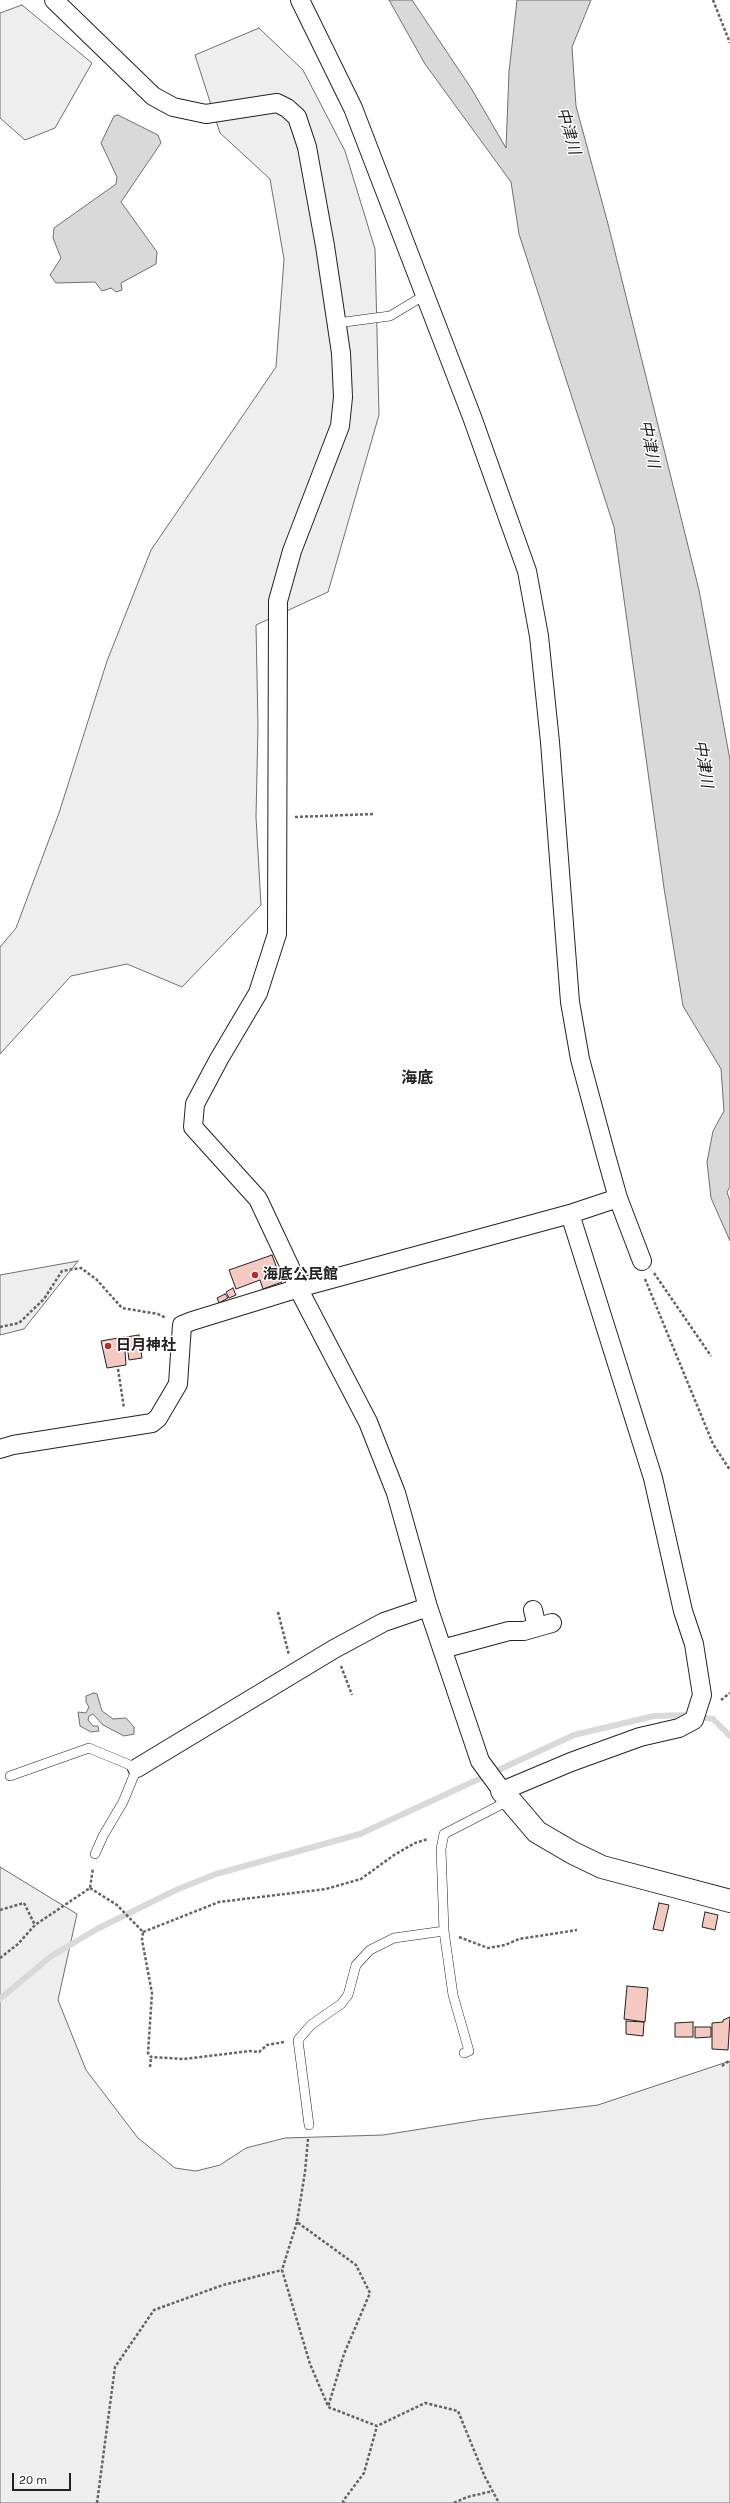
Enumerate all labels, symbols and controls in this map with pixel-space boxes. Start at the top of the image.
water label: 中津川 [552,105,584,157]
water label: 中津川 [635,419,663,469]
water label: 中津川 [690,739,716,789]
district label: 海底 [401,1068,433,1088]
place label: 海底公民館 [263,1266,338,1284]
marker: 海底公民館 [250,1270,260,1280]
place label: 日月神社 [116,1337,176,1355]
marker: 日月神社 [103,1341,113,1351]
scale bar [14,2465,73,2491]
text: 20 m [19,2473,47,2487]

